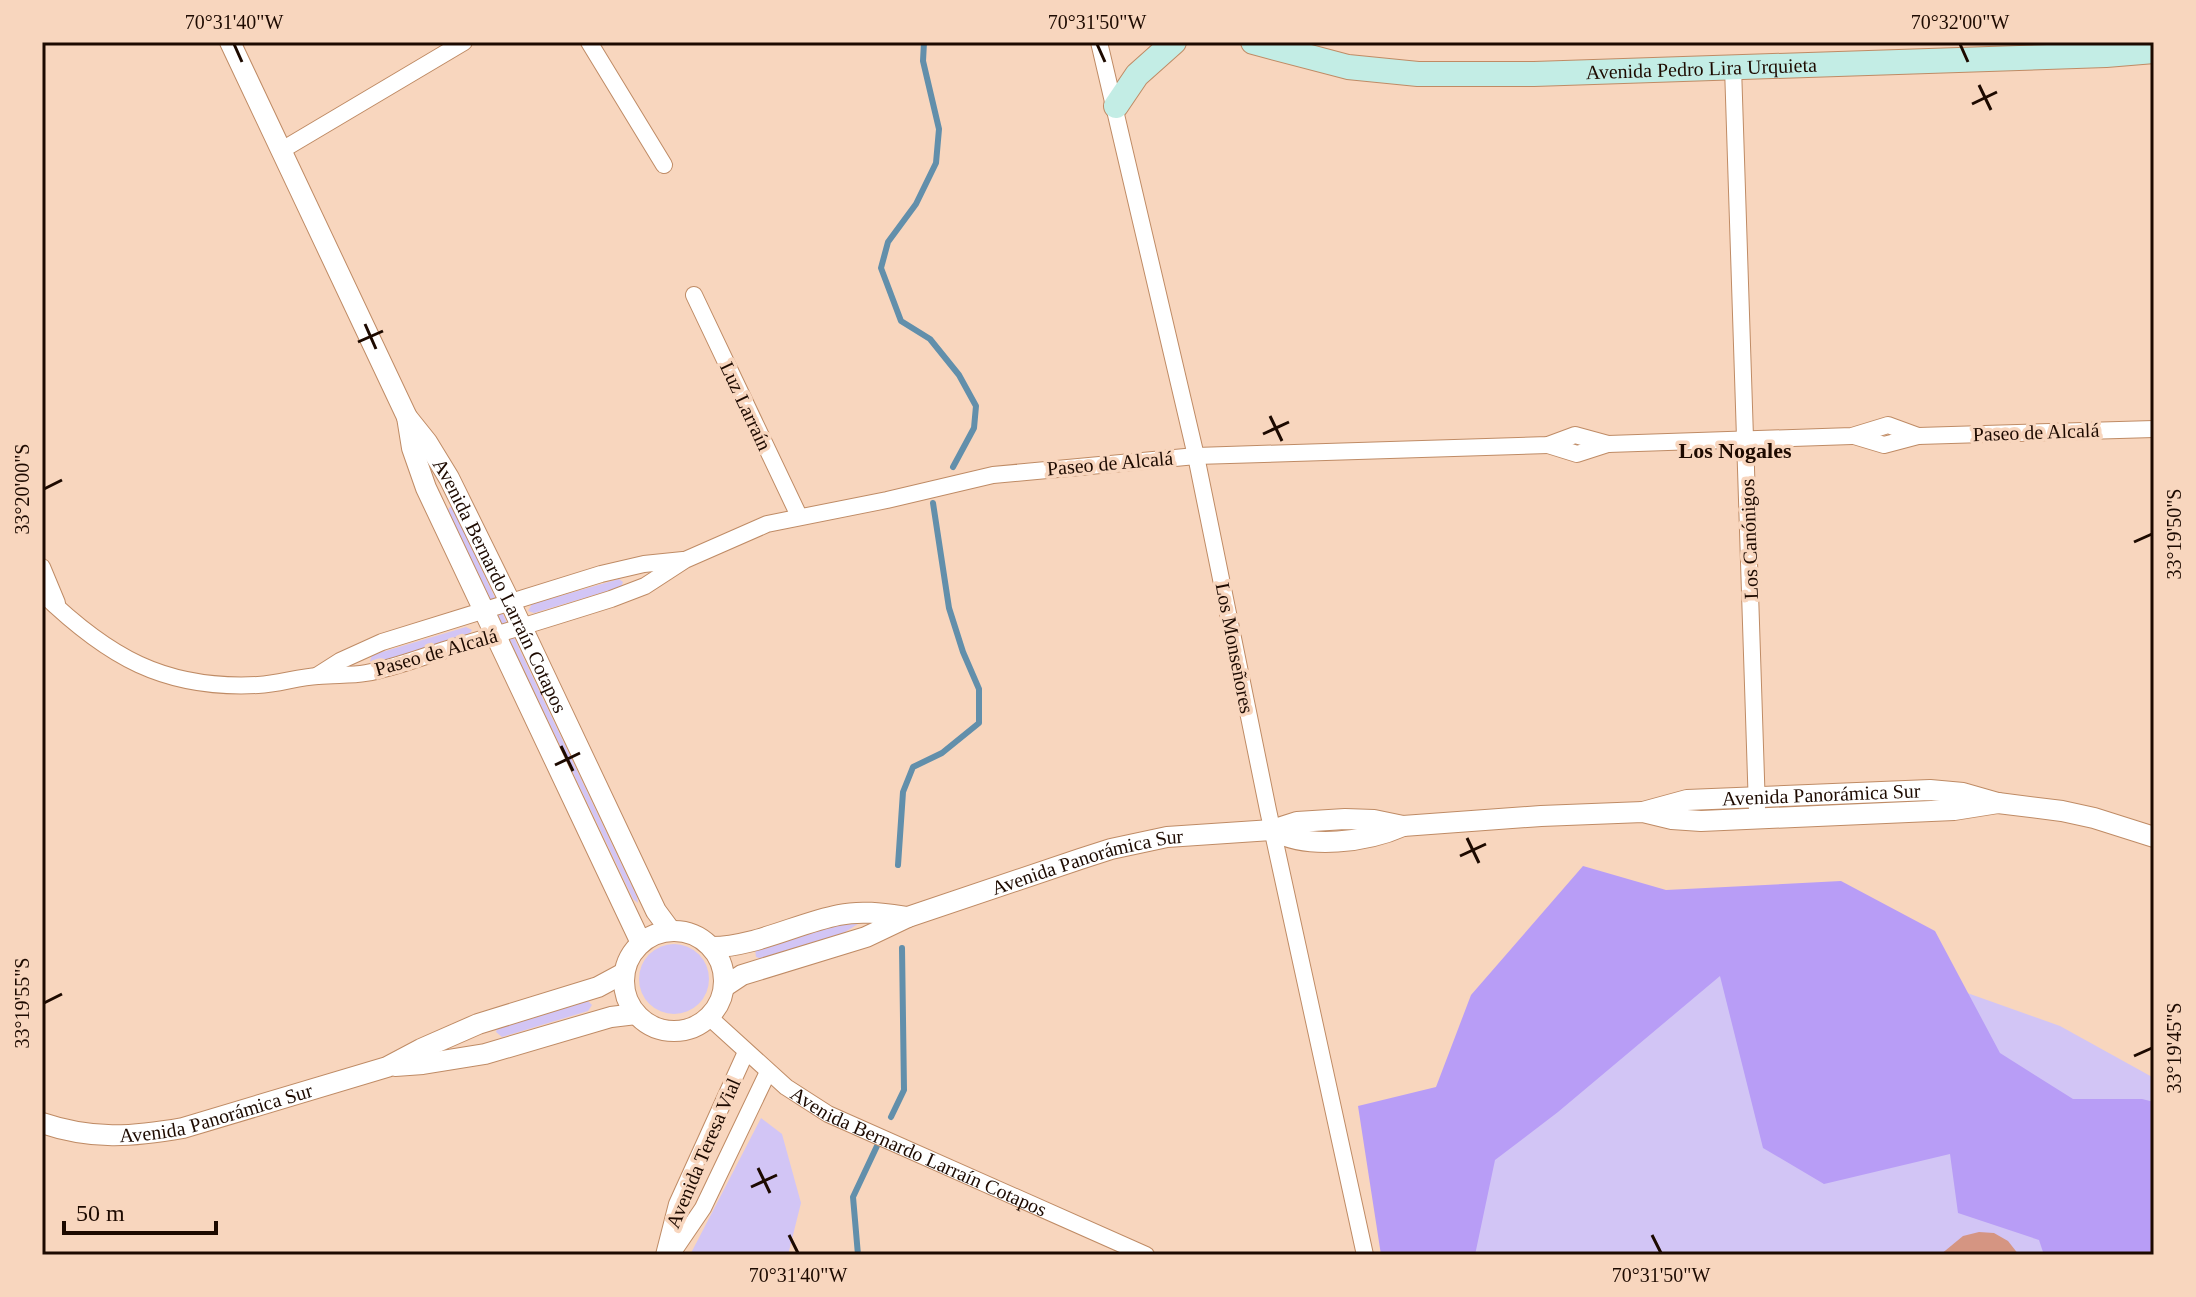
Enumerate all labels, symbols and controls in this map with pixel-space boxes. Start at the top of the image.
text: 70°31'40"W [185,11,283,33]
text: 70°31'50"W [1048,11,1146,33]
text: 70°32'00"W [1911,11,2009,33]
street label: Avenida Pedro Lira Urquieta [1585,54,1817,83]
street label: Luz Larraín [716,358,776,454]
street label: Paseo de Alcalá [1972,419,2100,445]
district label: Los Nogales [1678,438,1792,463]
text: 33°20'00"S [11,444,33,534]
street label: Paseo de Alcalá [1046,447,1174,479]
street label: Avenida Bernardo Larraín Cotapos [429,454,572,716]
street label: Los Canónigos [1736,478,1763,600]
text: 33°19'50"S [2163,489,2185,579]
street label: Los Monseñores [1212,581,1259,715]
street label: Paseo de Alcalá [372,624,500,680]
street label: Avenida Panorámica Sur [1722,779,1921,810]
street label: Avenida Panorámica Sur [989,825,1184,899]
text: 33°19'55"S [11,958,33,1048]
text: 33°19'45"S [2163,1003,2185,1093]
street label: Avenida Teresa Vial [661,1074,745,1231]
street label: Avenida Panorámica Sur [119,1079,315,1146]
street label: Avenida Bernardo Larraín Cotapos [787,1082,1050,1221]
scale bar [64,1185,216,1235]
text: 50 m [76,1200,125,1226]
text: 70°31'40"W [749,1264,847,1286]
text: 70°31'50"W [1612,1264,1710,1286]

